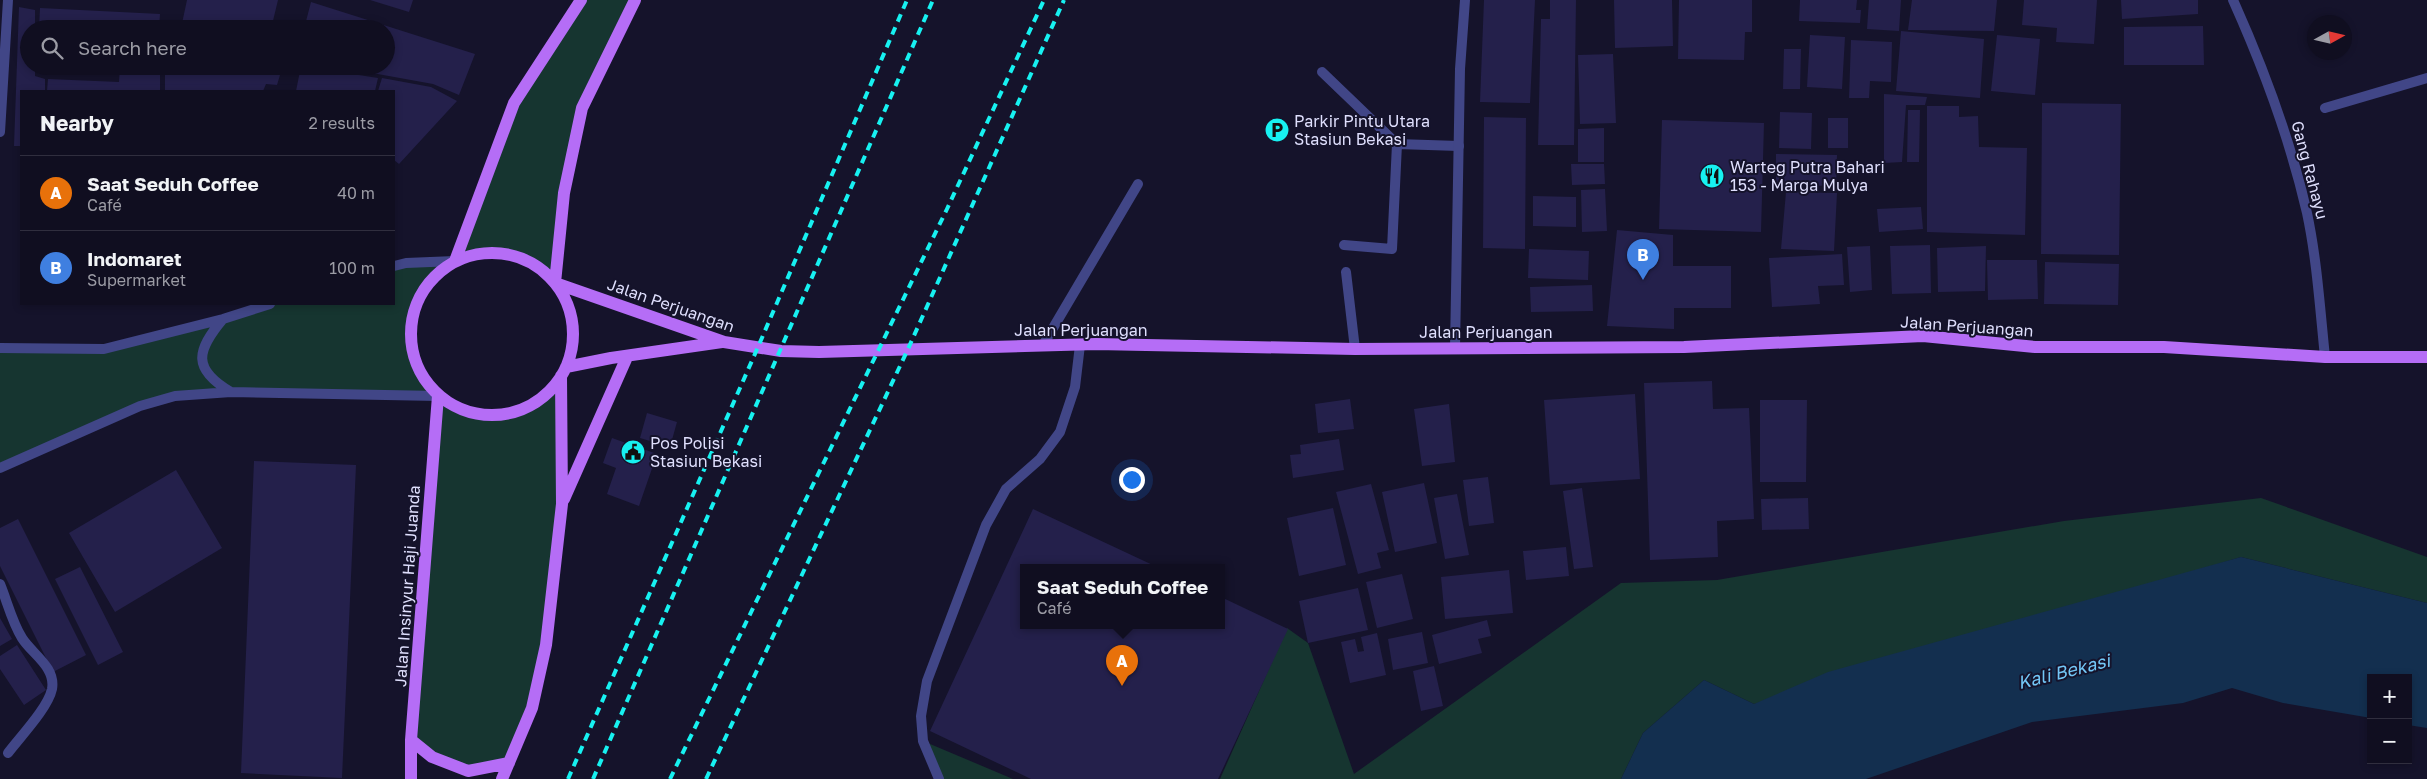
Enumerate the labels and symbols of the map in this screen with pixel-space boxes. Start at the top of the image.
north arrow [2307,15,2352,60]
place label: Parkir Pintu Utara Stasiun Bekasi [1294,111,1430,149]
parking icon: Parkir Pintu Utara Stasiun Bekasi [1264,117,1290,143]
street label: Gang Rahayu [2287,119,2333,221]
place label: Warteg Putra Bahari 153 - Marga Mulya [1730,157,1885,195]
restaurant icon: Warteg Putra Bahari 153 - Marga Mulya [1699,163,1725,189]
pin: B [1627,239,1659,280]
street label: Jalan Perjuangan [605,274,737,336]
street label: Jalan Perjuangan [1900,311,2034,341]
street label: Jalan Perjuangan [1014,320,1148,340]
street label: Jalan Perjuangan [1419,322,1553,342]
place label: Pos Polisi Stasiun Bekasi [650,433,762,471]
public building icon: Pos Polisi Stasiun Bekasi [620,439,646,465]
your location [1119,467,1145,493]
street label: Jalan Insinyur Haji Juanda [390,485,424,687]
pin: A [1106,645,1138,686]
water label: Kali Bekasi [2015,648,2114,693]

